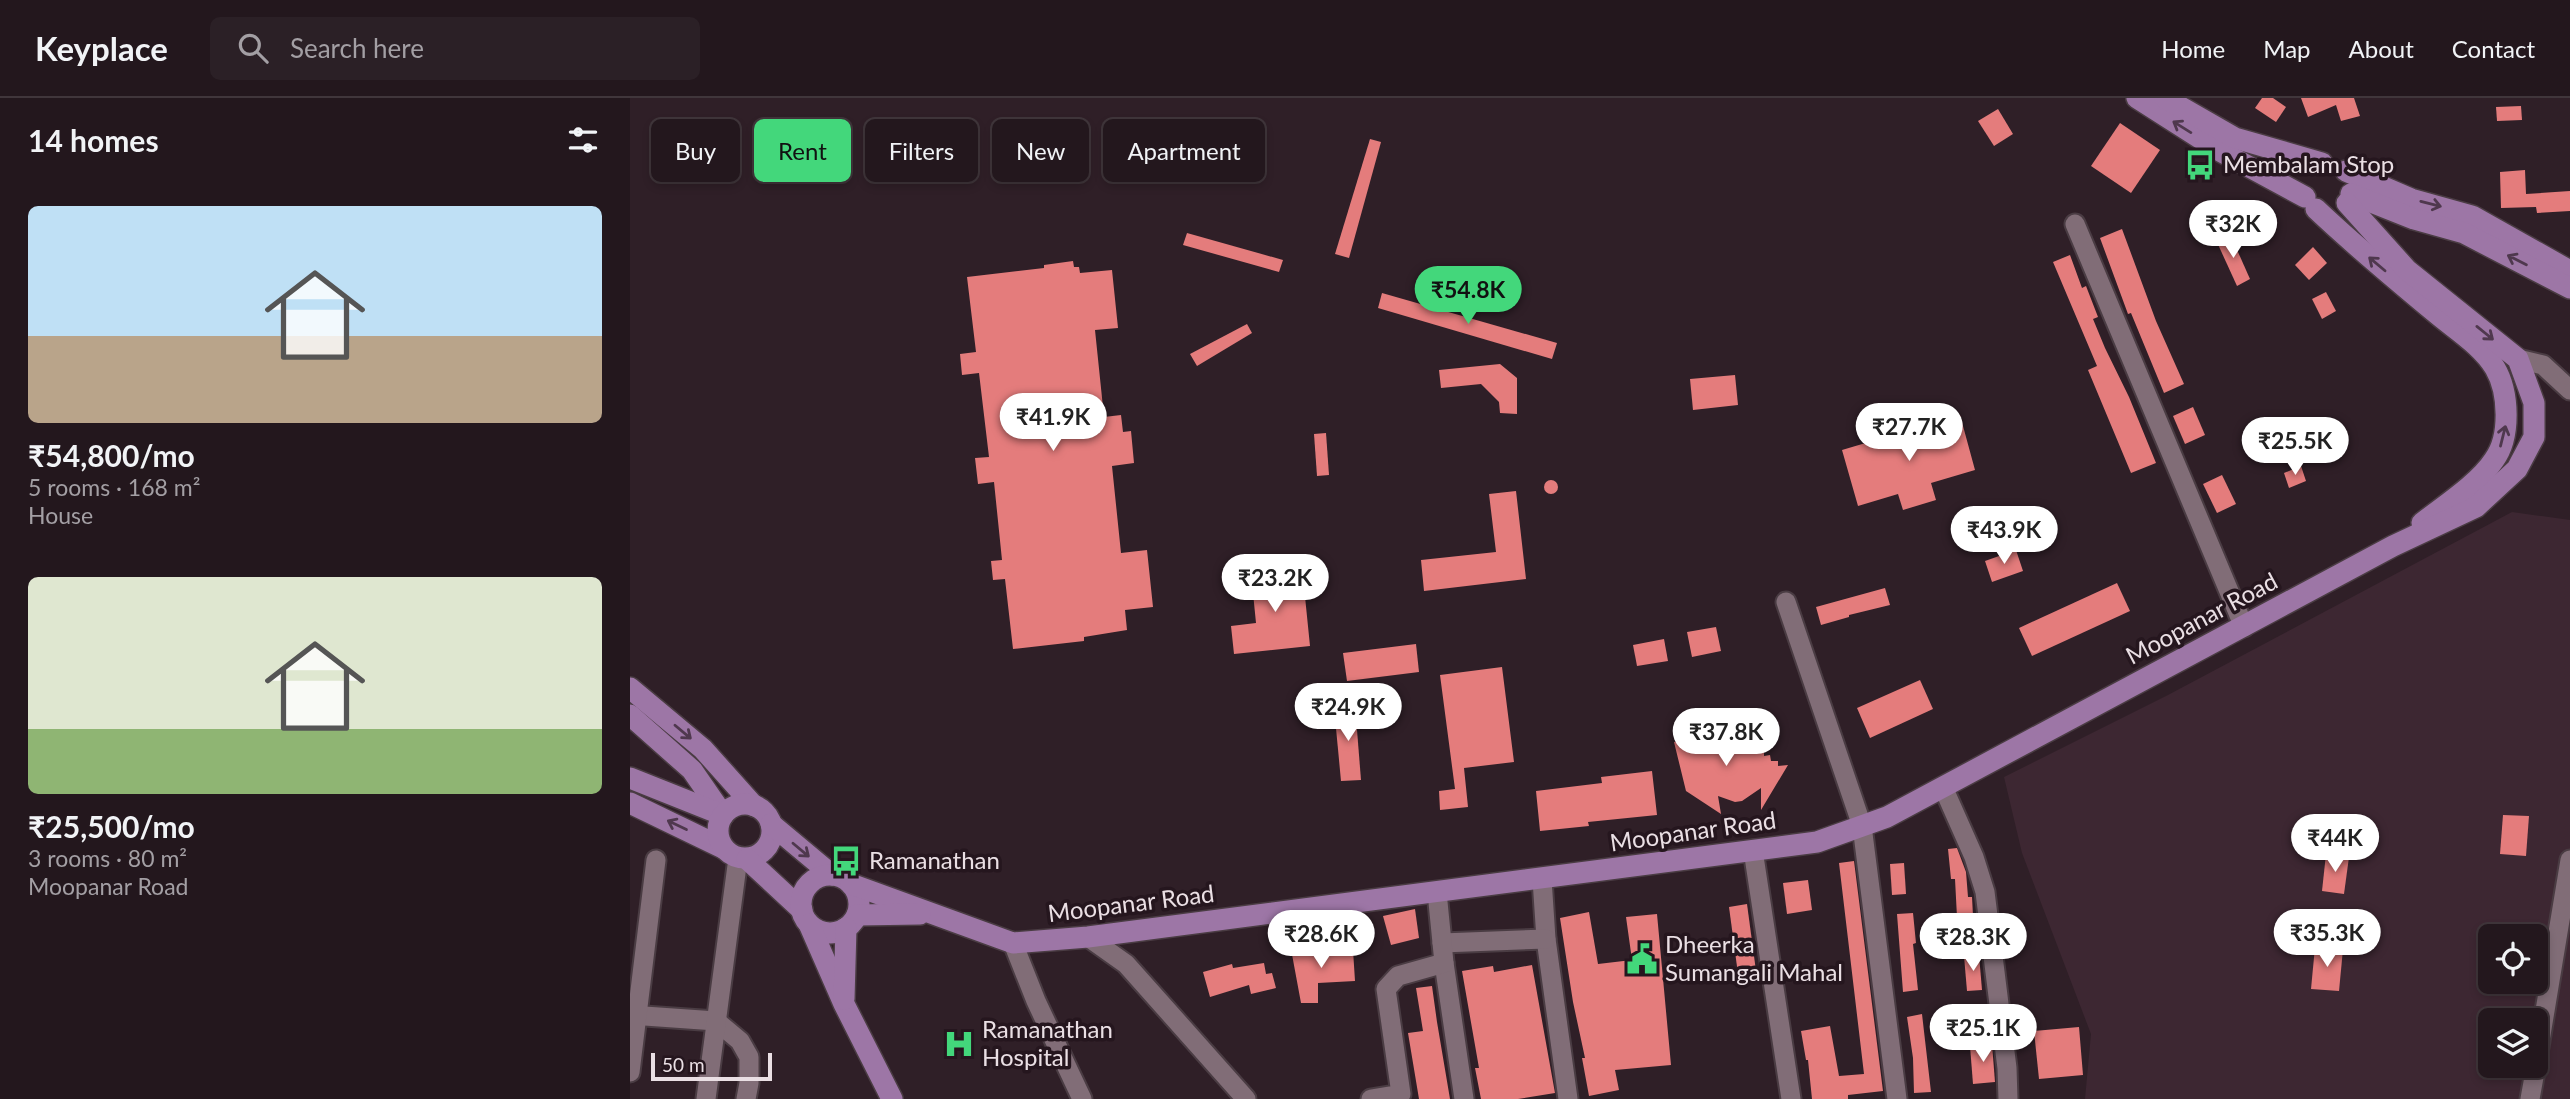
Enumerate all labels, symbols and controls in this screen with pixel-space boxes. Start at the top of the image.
search box [210,17,700,80]
text: Keyplace [35,28,168,68]
icon: search [234,29,272,67]
text: Search here [290,32,424,64]
text: Home [2161,34,2225,63]
text: Map [2263,34,2311,63]
text: About [2349,34,2414,63]
text: Contact [2452,34,2535,63]
chip: Buy [651,119,740,182]
chip: Rent [754,119,851,182]
chip: Filters [865,119,978,182]
chip: New [992,119,1089,182]
chip: Apartment [1103,119,1265,182]
one-way arrow [2172,119,2192,133]
icon: filters [564,121,602,159]
text: 14 homes [28,122,159,158]
bus stop icon: Membalam Stop [2183,148,2217,182]
place label: Membalam Stop [2223,149,2394,178]
one-way arrow [2419,198,2442,211]
pin: ₹32K [2192,200,2274,260]
text: ₹32K [2205,209,2261,237]
icon: home [252,252,378,378]
one-way arrow [2507,253,2528,266]
one-way arrow [2368,256,2386,272]
pin: ₹54.8K [1411,266,1525,326]
text: ₹54.8K [1431,275,1505,303]
one-way arrow [2476,326,2494,341]
pin: ₹41.9K [996,394,1110,453]
text: ₹41.9K [1016,402,1090,430]
pin: ₹27.7K [1852,404,1966,463]
text: ₹27.7K [1872,412,1946,440]
pin: ₹25.5K [2238,418,2352,477]
one-way arrow [2497,425,2510,447]
text: ₹25.5K [2258,426,2332,454]
text: ₹54,800/mo [28,437,195,473]
text: 5 rooms · 168 m² [28,473,200,501]
text: House [28,501,93,529]
pin: ₹43.9K [1947,506,2061,566]
text: ₹43.9K [1967,515,2041,543]
pin: ₹23.2K [1218,554,1332,614]
text: ₹23.2K [1238,563,1312,591]
street label: Moopanar Road [2121,566,2282,670]
icon: home [252,623,378,749]
pin: ₹24.9K [1291,684,1405,743]
text: ₹24.9K [1311,692,1385,720]
pin: ₹37.8K [1669,708,1783,768]
text: ₹37.8K [1689,717,1763,745]
one-way arrow [674,724,692,740]
street label: Moopanar Road [1608,805,1778,857]
text: ₹25,500/mo [28,808,195,844]
pin: ₹44K [2294,814,2376,874]
one-way arrow [666,817,687,830]
text: ₹44K [2307,823,2363,851]
one-way arrow [792,842,810,858]
text: 3 rooms · 80 m² [28,844,187,872]
bus stop icon: Ramanathan [829,844,863,878]
place label: Ramanathan [869,845,1000,874]
text: Moopanar Road [28,872,188,900]
street label: Moopanar Road [1046,878,1216,927]
pin: ₹28.6K [1264,910,1378,970]
pin: ₹35.3K [2270,910,2384,969]
pin: ₹28.3K [1916,914,2030,973]
text: ₹35.3K [2290,918,2364,946]
text: ₹28.6K [1284,919,1358,947]
text: ₹28.3K [1936,922,2010,950]
map controls [2478,924,2548,1078]
button: locate [2478,924,2548,994]
place label: Dheerka Sumangali Mahal [1665,929,1843,986]
public building icon: Dheerka Sumangali Mahal [1625,942,1659,976]
pin: ₹25.1K [1926,1004,2040,1064]
button: layers [2478,1008,2548,1078]
text: ₹25.1K [1946,1013,2020,1041]
place label: Ramanathan Hospital [982,1014,1113,1071]
hospital icon: Ramanathan Hospital [942,1027,976,1061]
scale bar [651,1050,772,1082]
text: 50 m [662,1053,705,1076]

